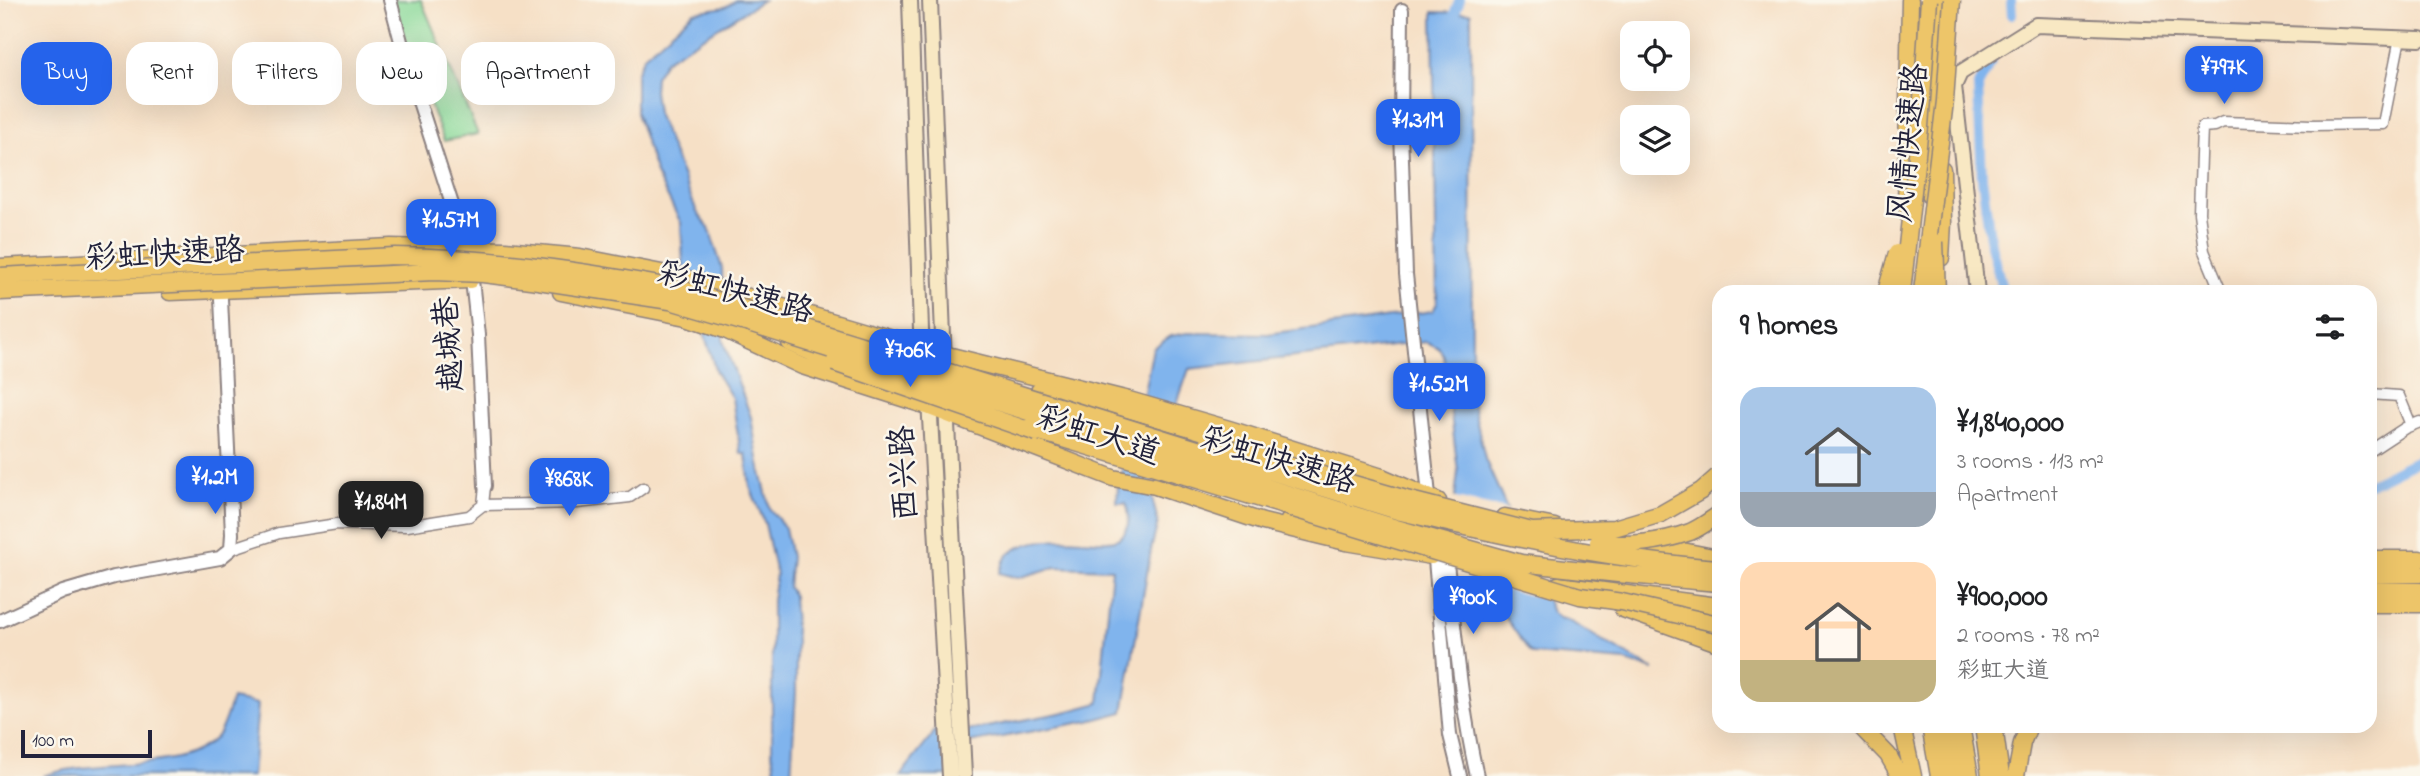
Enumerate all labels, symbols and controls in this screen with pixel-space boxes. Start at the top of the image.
map controls [1620,21,1690,175]
button: locate [1620,21,1690,91]
chip: Buy [21,42,112,105]
chip: Rent [126,42,218,105]
chip: Filters [232,42,342,105]
chip: New [356,42,447,105]
chip: Apartment [461,42,615,105]
pin: ¥797K [2175,46,2273,106]
text: ¥797K [2201,52,2247,85]
street label: 风情快速路 [1878,61,1942,225]
pin: ¥1.31M [1361,100,1475,159]
text: ¥1.31M [1392,105,1444,138]
button: layers [1620,105,1690,175]
pin: ¥1.57M [394,200,508,259]
text: ¥1.57M [422,205,480,238]
street label: 彩虹快速路 [84,228,246,284]
street label: 彩虹快速路 [652,251,818,337]
street label: 越城巷 [424,294,478,394]
text: 9 homes [1740,305,1838,349]
icon: filters [2311,308,2349,346]
pin: ¥706K [861,330,959,389]
text: ¥706K [885,335,935,368]
pin: ¥1.52M [1382,364,1496,423]
text: ¥1.52M [1409,369,1469,402]
street label: 彩虹大道 [1030,395,1166,479]
text: ¥1,840,000 [1957,402,2064,446]
icon: home [1796,415,1880,499]
street label: 彩虹快速路 [1195,416,1361,508]
street label: 西兴路 [880,424,932,522]
text: 3 rooms · 113 m² [1957,446,2104,479]
pin: ¥1.2M [166,456,264,516]
pin: ¥868K [520,458,618,518]
text: ¥1.2M [192,462,238,495]
text: ¥868K [545,464,593,497]
text: Apartment [1957,479,2058,512]
pin: ¥1.84M [324,482,438,541]
text: ¥1.84M [354,487,408,520]
pin: ¥900K [1424,576,1522,636]
text: ¥900,000 [1957,576,2048,620]
text: ¥900K [1450,582,1496,615]
icon: home [1796,590,1880,674]
text: 2 rooms · 78 m² [1957,620,2100,653]
text: 彩虹大道 [1957,655,2049,688]
scale bar [21,727,152,759]
text: 100 m [32,728,74,755]

